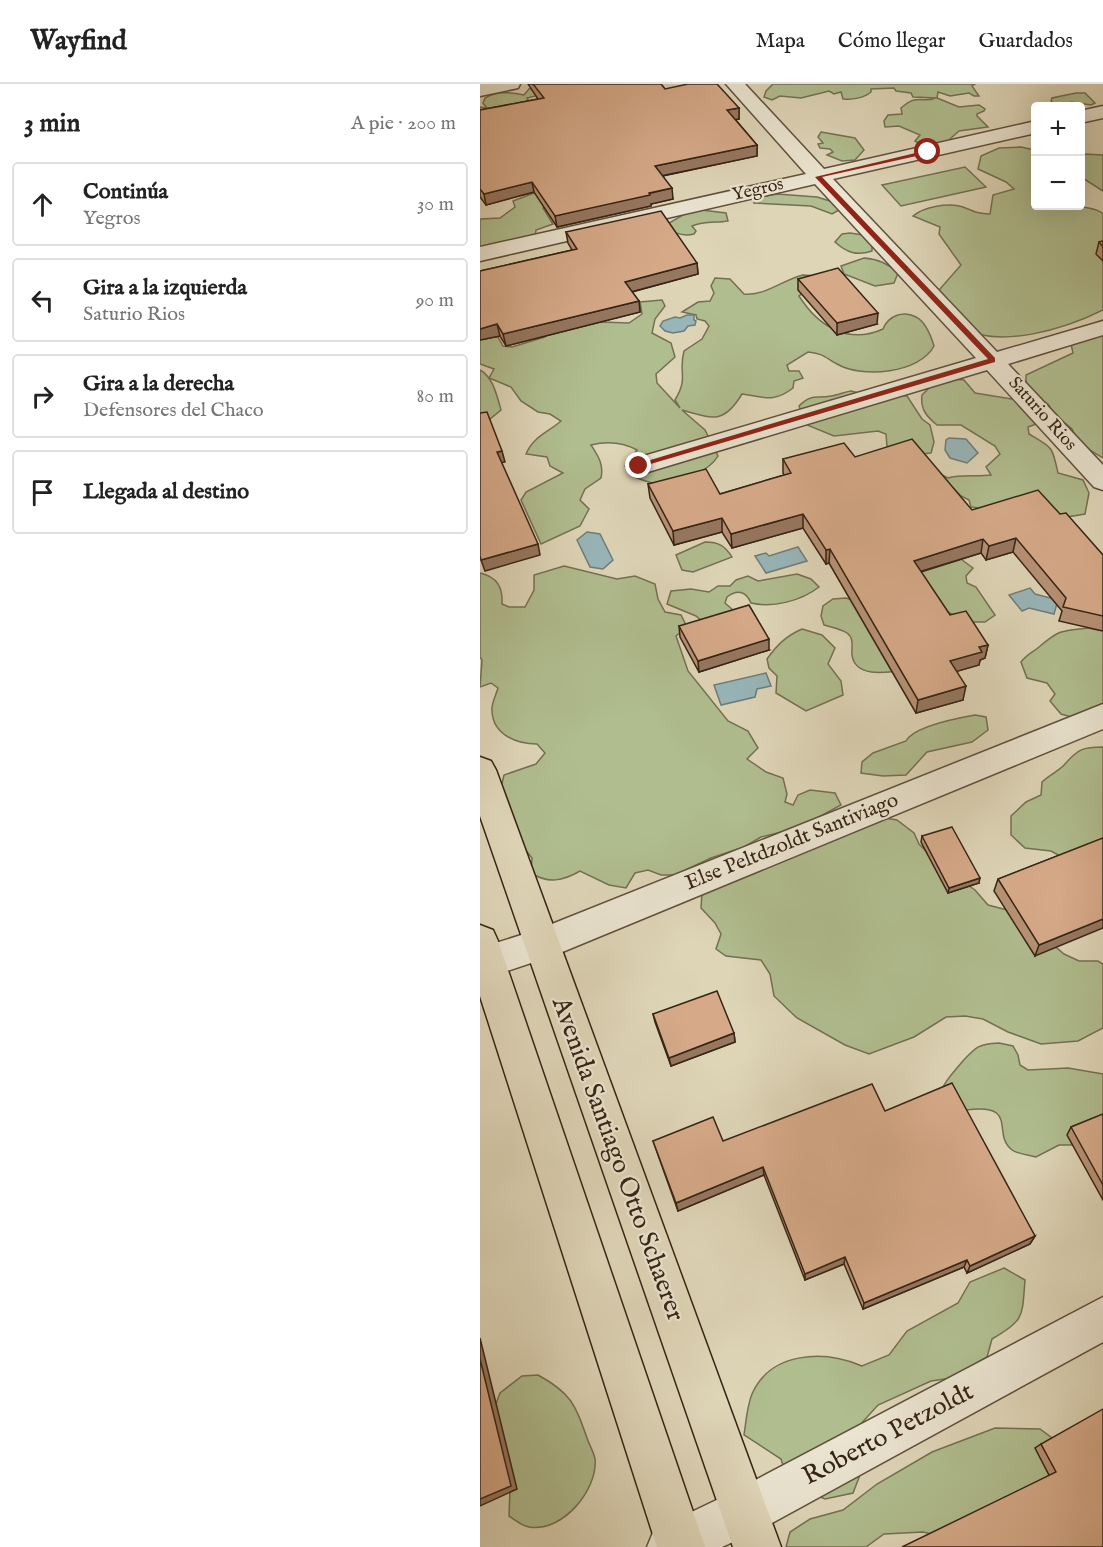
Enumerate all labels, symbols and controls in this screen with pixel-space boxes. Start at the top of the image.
text: Wayfind [30,24,127,59]
text: Mapa [756,28,805,55]
text: Cómo llegar [838,28,945,55]
text: Guardados [978,28,1073,55]
map controls [1031,102,1085,210]
button: + [1031,102,1085,156]
text: 3 min [24,107,80,140]
text: A pie · 200 m [351,111,456,136]
route start [914,138,940,164]
button: − [1031,156,1085,210]
street label: Yegros [730,173,786,207]
text: Continúa [83,178,168,206]
icon: ahead [26,188,59,221]
text: 30 m [417,192,454,217]
text: Yegros [83,206,141,231]
text: Gira a la izquierda [83,274,247,302]
icon: left [26,284,59,317]
text: 90 m [416,288,454,313]
text: Saturio Rios [83,302,185,327]
text: Gira a la derecha [83,370,234,398]
street label: Saturio Rios [1003,372,1081,456]
icon: right [26,380,59,413]
text: 80 m [417,384,454,409]
text: Defensores del Chaco [83,398,264,423]
route end [625,452,651,478]
icon: arrive [26,476,59,509]
text: Llegada al destino [83,478,249,506]
street label: Else Peltdzoldt Santiviago [681,787,903,897]
street label: Avenida Santiago Otto Schaerer [544,991,692,1326]
street label: Roberto Petzoldt [797,1375,979,1493]

